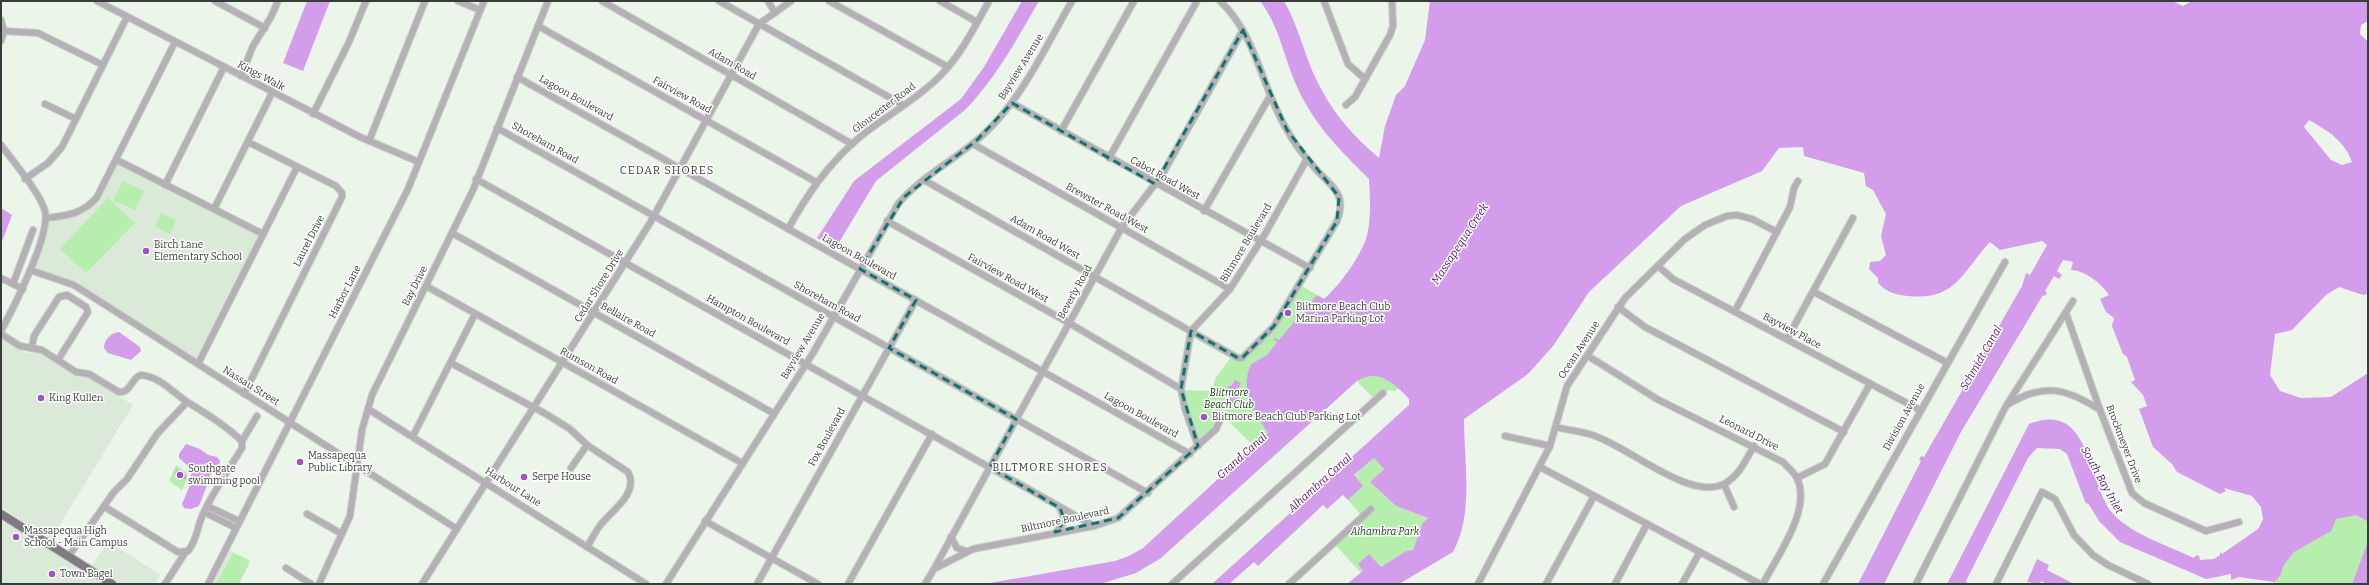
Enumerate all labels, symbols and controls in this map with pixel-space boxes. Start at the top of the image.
street label: Bayview Avenue [996,32,1046,102]
street label: Adam Road [706,45,758,83]
street label: Kings Walk [235,59,287,94]
street label: Lagoon Boulevard [537,73,615,123]
street label: Fairview Road [651,74,713,116]
street label: Gloucester Road [850,80,918,136]
street label: Shoreham Road [510,120,580,166]
street label: Cabot Road West [1128,154,1202,202]
district label: CEDAR SHORES [620,164,714,177]
street label: Brewster Road West [1064,180,1151,236]
water label: Massapequa Creek [1429,200,1492,287]
street label: Biltmore Boulevard [1218,201,1274,285]
street label: Adam Road West [1008,212,1082,262]
street label: Laurel Drive [291,213,327,269]
street label: Lagoon Boulevard [820,232,898,282]
place label: Birch Lane Elementary School [154,239,242,263]
marker: Birch Lane Elementary School [141,246,151,256]
street label: Cedar Shore Drive [572,247,626,325]
street label: Fairview Road West [965,251,1051,305]
street label: Harbor Lane [326,263,364,321]
street label: Beverly Road [1055,263,1095,321]
street label: Bay Drive [400,264,430,308]
street label: Shoreham Road [792,279,862,325]
street label: Hampton Boulevard [704,292,792,348]
street label: Bellaire Road [598,300,658,340]
place label: Blitmore Beach Club Marina Parking Lot [1296,301,1390,325]
marker: Blitmore Beach Club Marina Parking Lot [1283,308,1293,318]
street label: Bayview Place [1761,310,1823,352]
street label: Bayview Avenue [778,311,828,381]
street label: Ocean Avenue [1556,319,1602,381]
water label: Schmidt Canal [1957,323,2005,393]
street label: Rumson Road [558,345,620,387]
street label: Nassau Street [220,364,282,408]
street label: Division Avenue [1881,381,1927,453]
park label: Blitmore Beach Club [1204,387,1254,411]
street label: Lagoon Boulevard [1102,390,1180,440]
place label: King Kullen [49,392,104,404]
marker: King Kullen [36,393,46,403]
street label: Brockmeyer Drive [2104,403,2144,485]
street label: Fox Boulevard [806,406,848,468]
place label: Blitmore Beach Club Parking Lot [1212,411,1361,423]
marker: Blitmore Beach Club Parking Lot [1199,412,1209,422]
street label: Leonard Drive [1717,413,1781,453]
water label: Grand Canal [1214,430,1270,482]
water label: South Bay Inlet [2078,444,2126,516]
place label: Massapequa Public Library [308,450,373,474]
water label: Alhambra Canal [1285,451,1355,516]
marker: Massapequa Public Library [295,457,305,467]
district label: BILTMORE SHORES [992,461,1108,474]
place label: Southgate swimming pool [188,463,260,487]
street label: Harbour Lane [483,465,543,509]
marker: Southgate swimming pool [175,470,185,480]
place label: Serpe House [532,471,591,483]
marker: Serpe House [519,472,529,482]
street label: Biltmore Boulevard [1020,505,1110,535]
place label: Massapequa High School - Main Campus [24,525,128,549]
park label: Alhambra Park [1350,526,1420,538]
marker: Massapequa High School - Main Campus [11,532,21,542]
place label: Town Bagel [60,568,113,580]
marker: Town Bagel [47,569,57,579]

